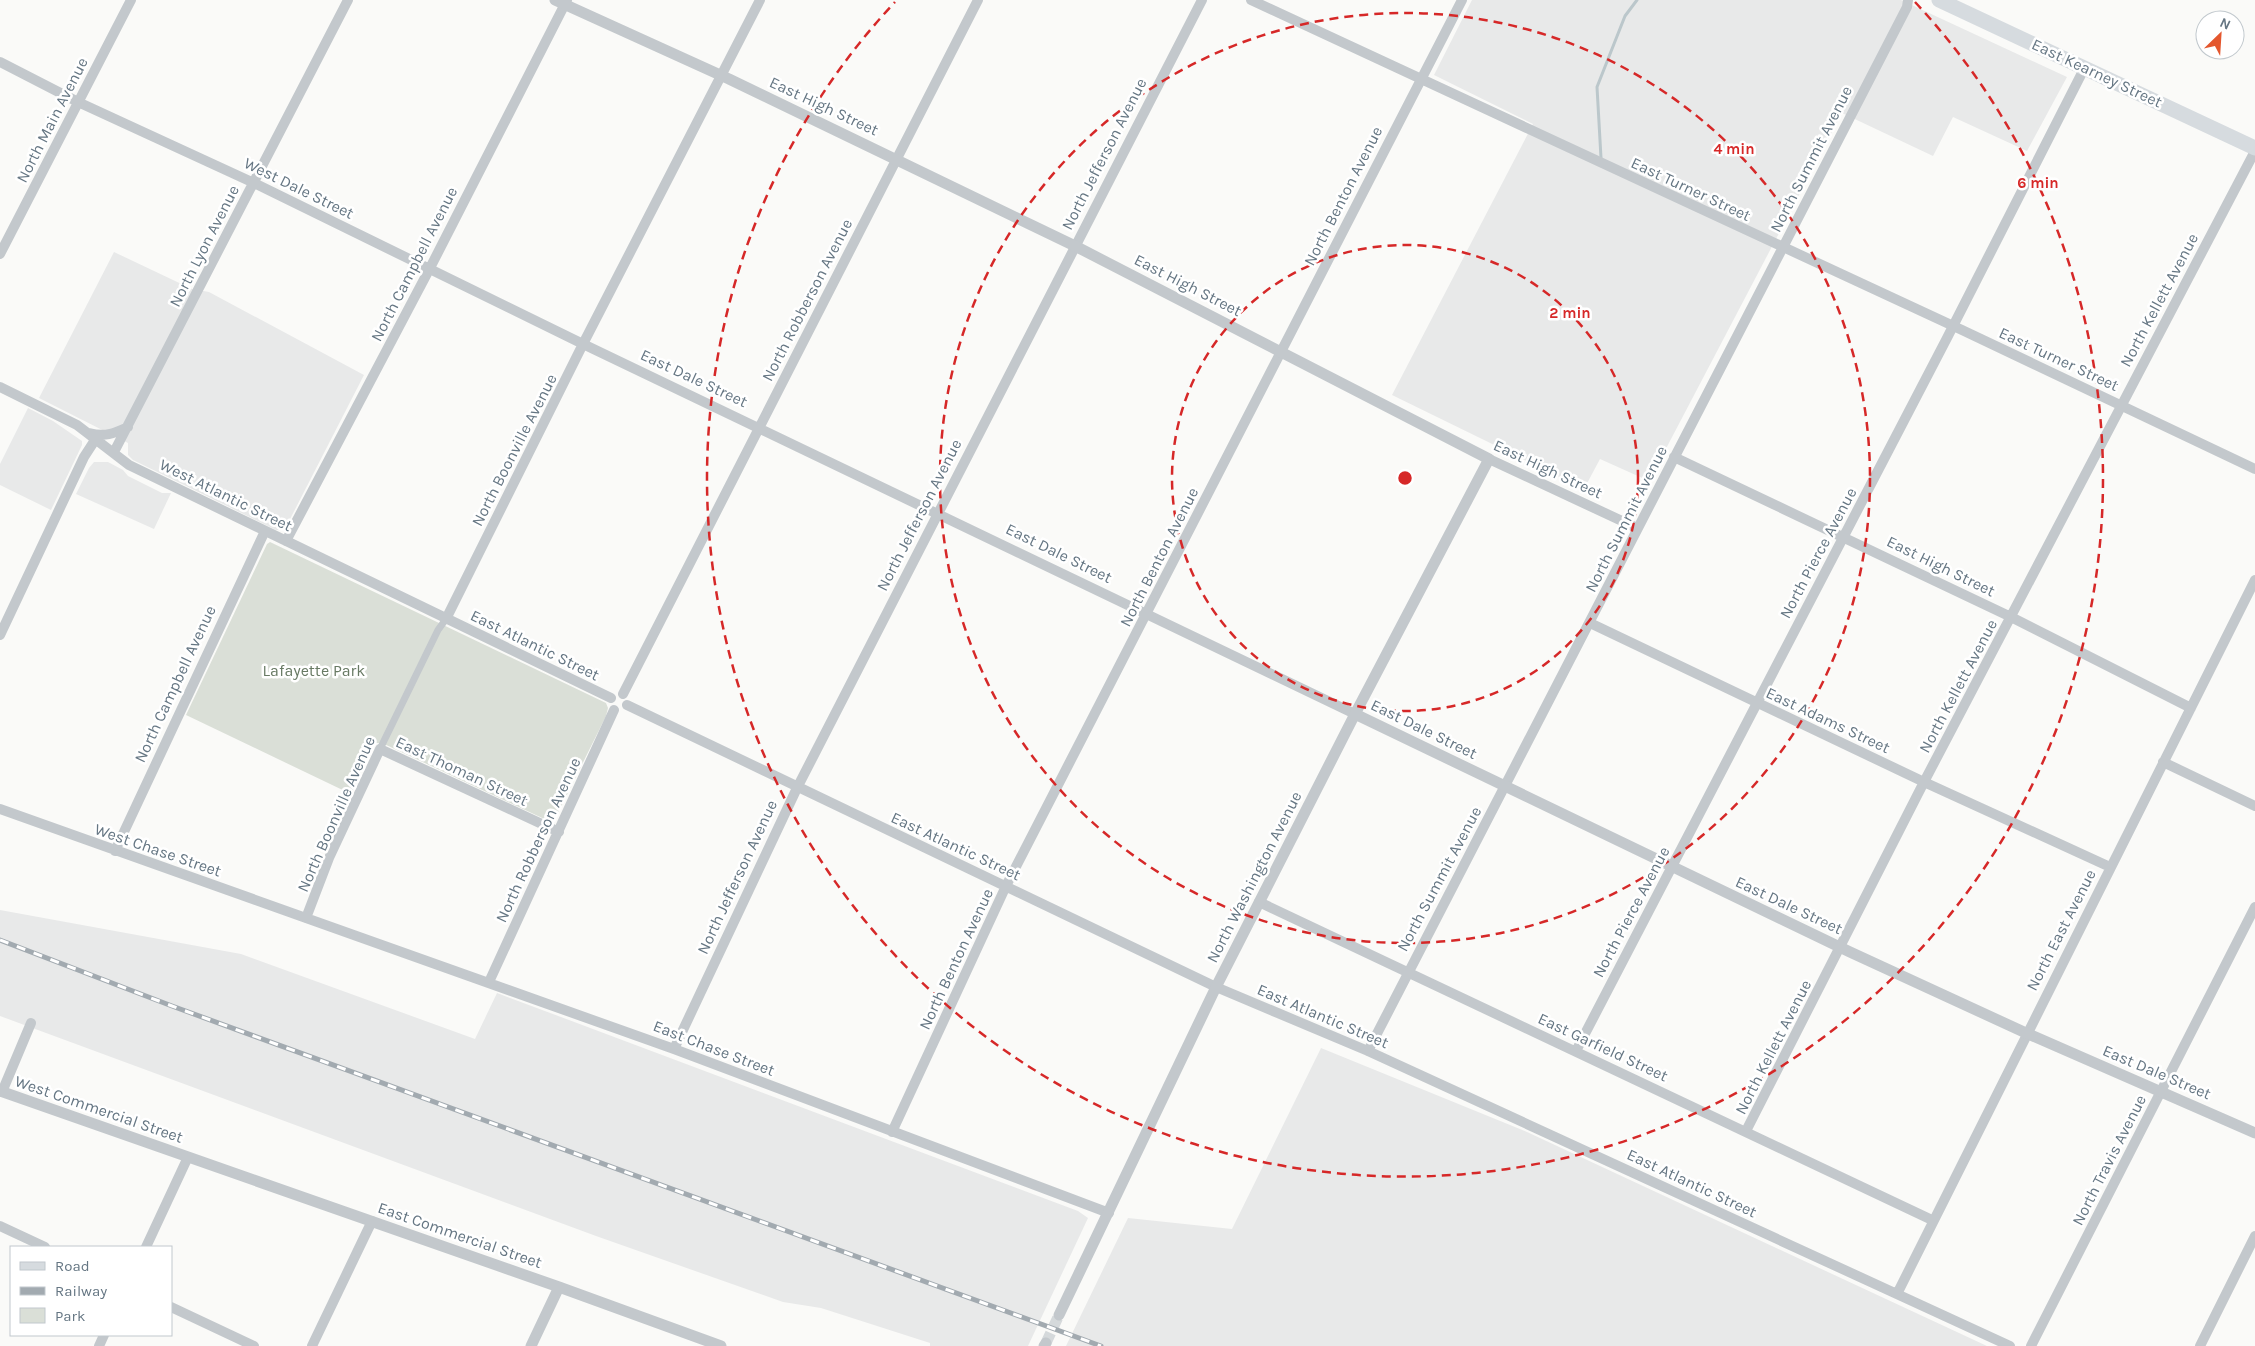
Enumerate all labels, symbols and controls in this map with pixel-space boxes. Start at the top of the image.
north arrow [2195,10,2245,60]
text: N [2217,14,2233,33]
street label: East Kearney Street [2029,34,2165,112]
street label: North Main Avenue [12,54,92,186]
street label: East High Street [767,72,881,140]
street label: North Jefferson Avenue [1057,75,1151,233]
street label: North Summit Avenue [1766,83,1856,235]
street label: North Benton Avenue [1300,123,1386,269]
text: 4 min [1713,140,1755,158]
street label: West Dale Street [241,153,357,223]
street label: East Turner Street [1628,153,1754,225]
text: 6 min [2017,174,2059,192]
street label: North Lyon Avenue [165,182,243,310]
street label: North Campbell Avenue [367,184,461,344]
street label: North Robberson Avenue [758,216,856,384]
street label: North Kellett Avenue [2116,230,2202,370]
street label: East High Street [1131,250,1245,320]
text: 2 min [1549,304,1591,322]
street label: East Turner Street [1996,323,2122,395]
street label: East Dale Street [638,345,750,411]
street label: North Boonville Avenue [467,371,561,529]
street label: East High Street [1491,435,1605,503]
street label: North Jefferson Avenue [872,436,966,594]
street label: North Summit Avenue [1581,443,1671,595]
street label: West Atlantic Street [157,455,295,535]
centre of rings [1396,469,1414,487]
street label: North Benton Avenue [1116,484,1202,630]
street label: North Pierce Avenue [1775,484,1861,622]
street label: East Dale Street [1003,519,1115,587]
street label: East High Street [1884,532,1998,600]
street label: North Campbell Avenue [130,602,220,766]
street label: East Atlantic Street [467,606,603,684]
street label: North Kellett Avenue [1915,616,2001,756]
park label: Lafayette Park [263,661,365,680]
street label: East Adams Street [1763,683,1893,757]
street label: East Dale Street [1368,695,1480,763]
street label: East Thoman Street [393,732,531,810]
street label: North Boonville Avenue [293,733,379,895]
street label: North Robberson Avenue [491,755,585,925]
street label: North Washington Avenue [1202,788,1306,966]
street label: North Jefferson Avenue [693,797,781,957]
street label: North Summit Avenue [1393,803,1485,955]
street label: East Atlantic Street [888,808,1024,884]
street label: West Chase Street [92,819,224,881]
street label: North Pierce Avenue [1588,843,1674,981]
street label: North East Avenue [2022,866,2100,994]
street label: East Dale Street [1733,872,1845,938]
street label: North Benton Avenue [915,885,997,1033]
street label: North Kellett Avenue [1731,977,1815,1117]
street label: East Atlantic Street [1254,980,1392,1052]
street label: East Garfield Street [1535,1009,1671,1085]
street label: East Chase Street [651,1016,777,1080]
street label: East Dale Street [2100,1041,2214,1103]
street label: West Commercial Street [12,1071,186,1147]
street label: North Travis Avenue [2068,1092,2150,1228]
street label: East Atlantic Street [1624,1145,1760,1221]
street label: East Commercial Street [375,1198,545,1272]
legend [10,1246,172,1336]
text: Road [55,1257,90,1275]
text: Railway [55,1282,107,1300]
text: Park [55,1307,85,1325]

